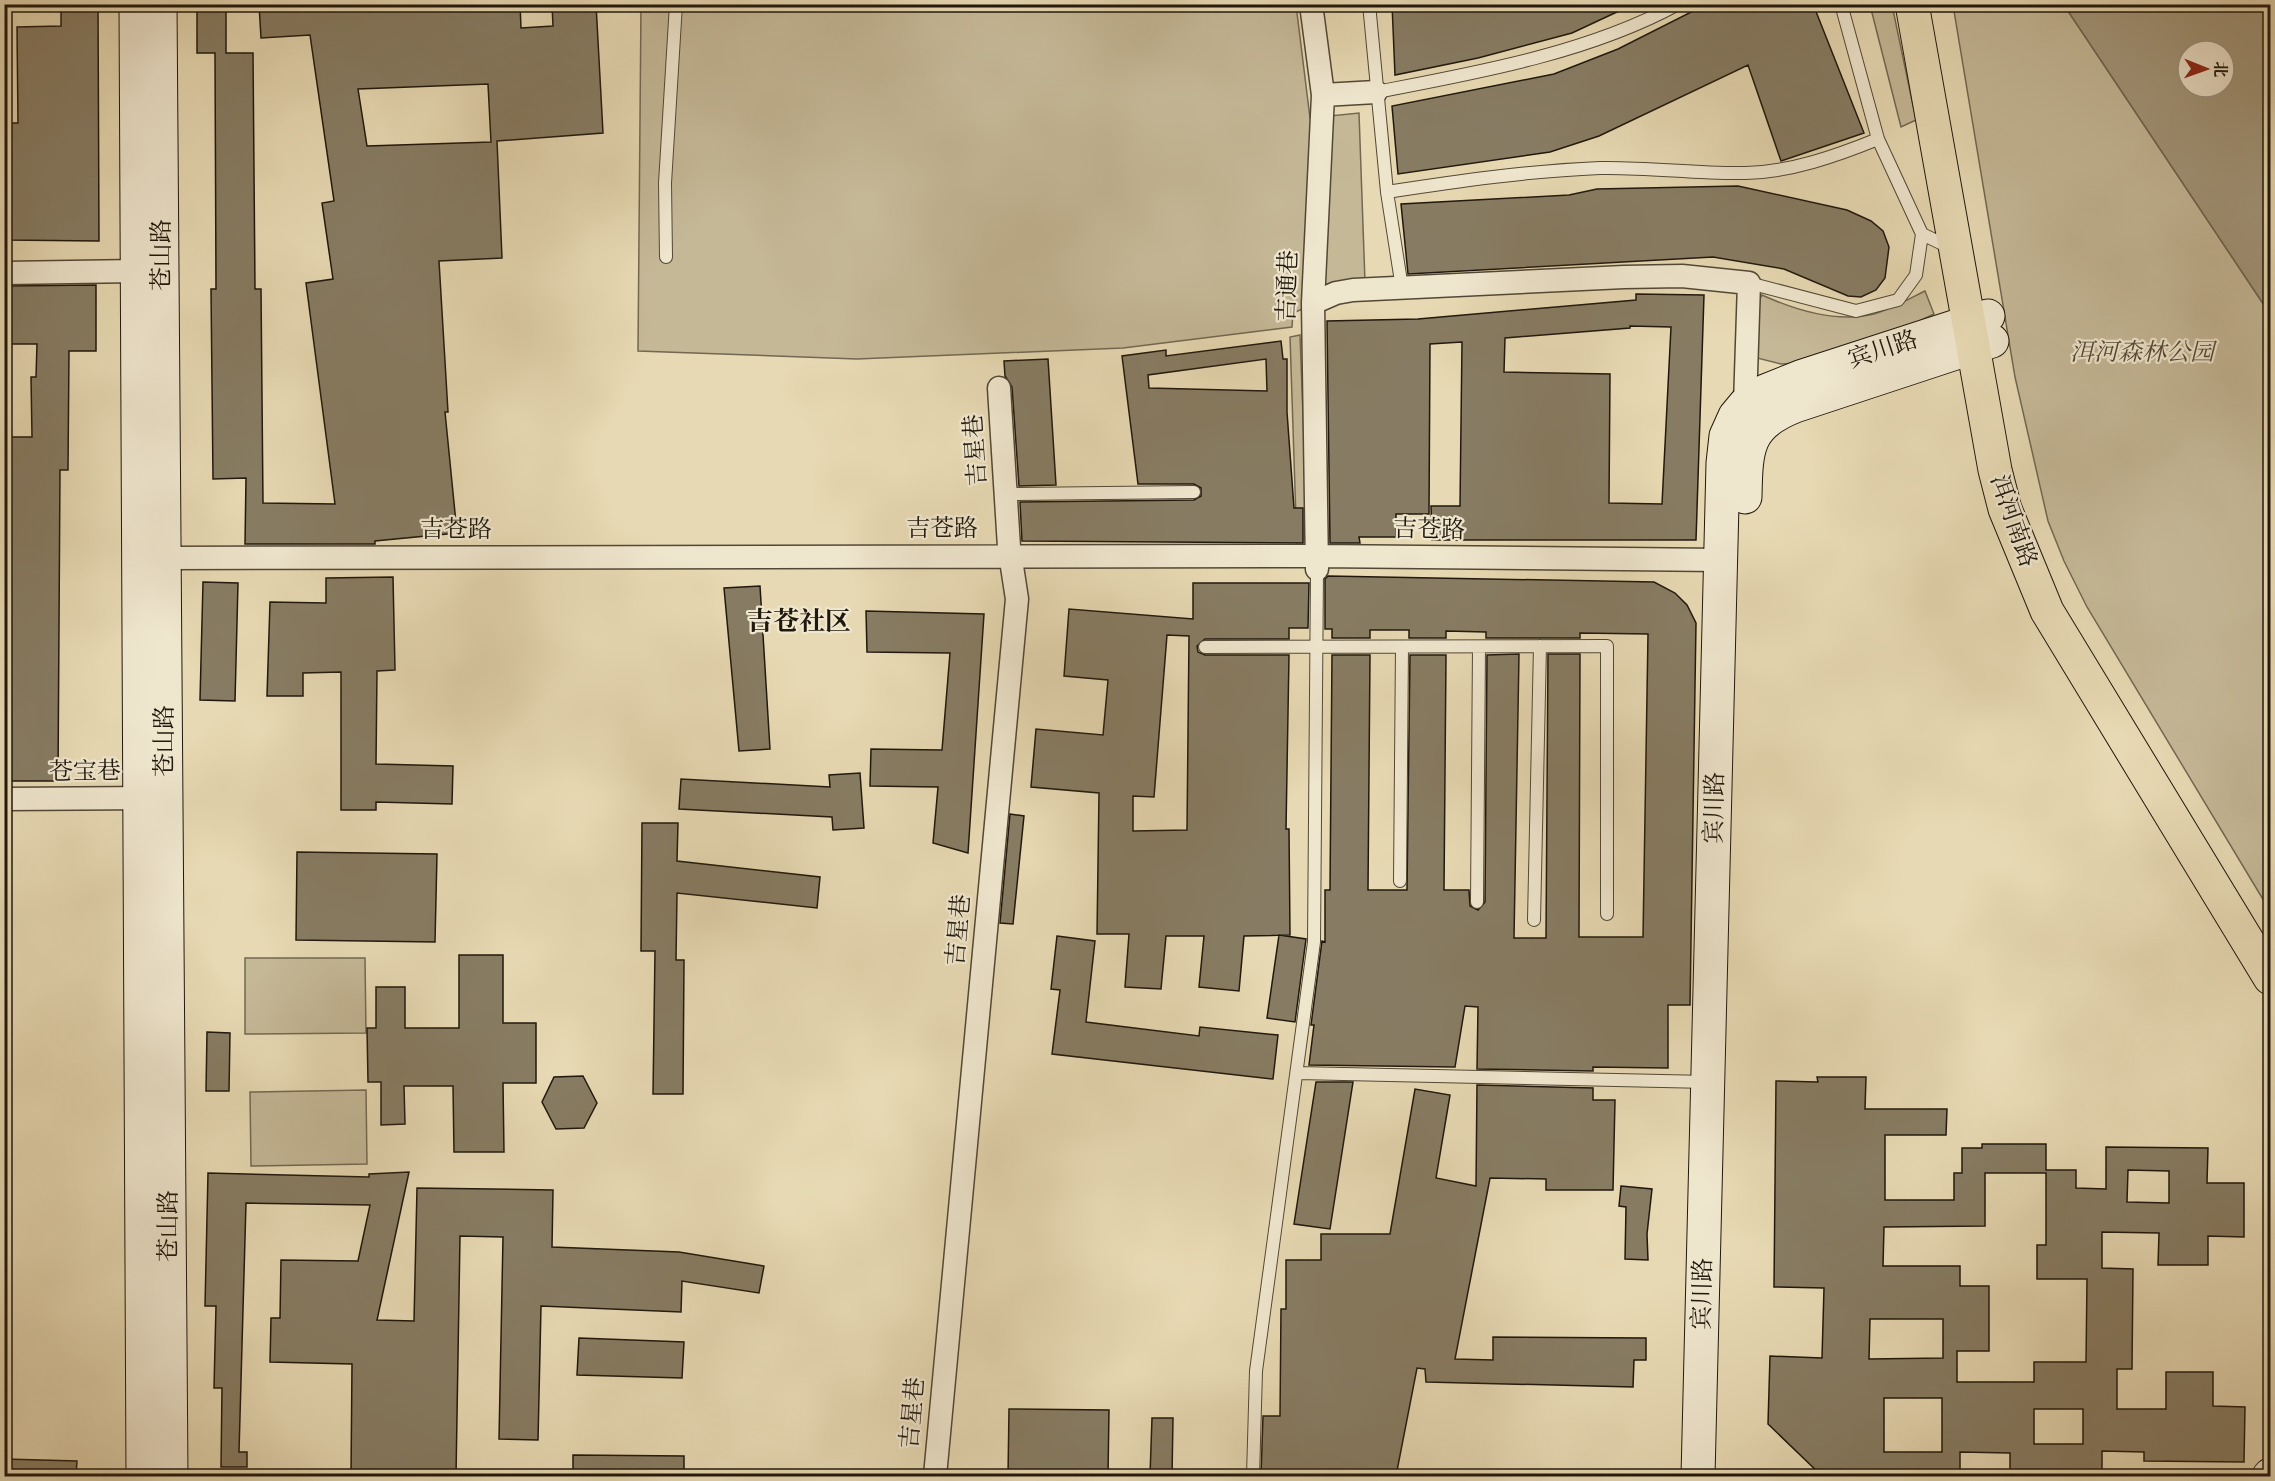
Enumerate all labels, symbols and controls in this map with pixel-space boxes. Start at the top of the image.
north arrow [2176,39,2236,99]
text: 北 [2210,61,2230,77]
street label: 苍山路 [147,219,177,291]
street label: 吉通巷 [1272,249,1304,323]
street label: 宾川路 [1844,325,1922,375]
park label: 洱河森林公园 [2070,338,2218,368]
street label: 吉星巷 [959,413,993,487]
street label: 洱河南路 [1983,471,2043,571]
street label: 吉苍路 [906,514,978,544]
street label: 吉苍路 [1393,514,1465,546]
street label: 吉苍路 [420,515,492,545]
district label: 吉苍社区 [747,606,851,639]
street label: 苍山路 [150,705,180,777]
street label: 苍宝巷 [49,756,121,788]
street label: 宾川路 [1699,772,1731,844]
street label: 吉星巷 [941,893,977,967]
street label: 苍山路 [154,1190,184,1262]
street label: 宾川路 [1687,1258,1719,1330]
street label: 吉星巷 [895,1376,931,1450]

